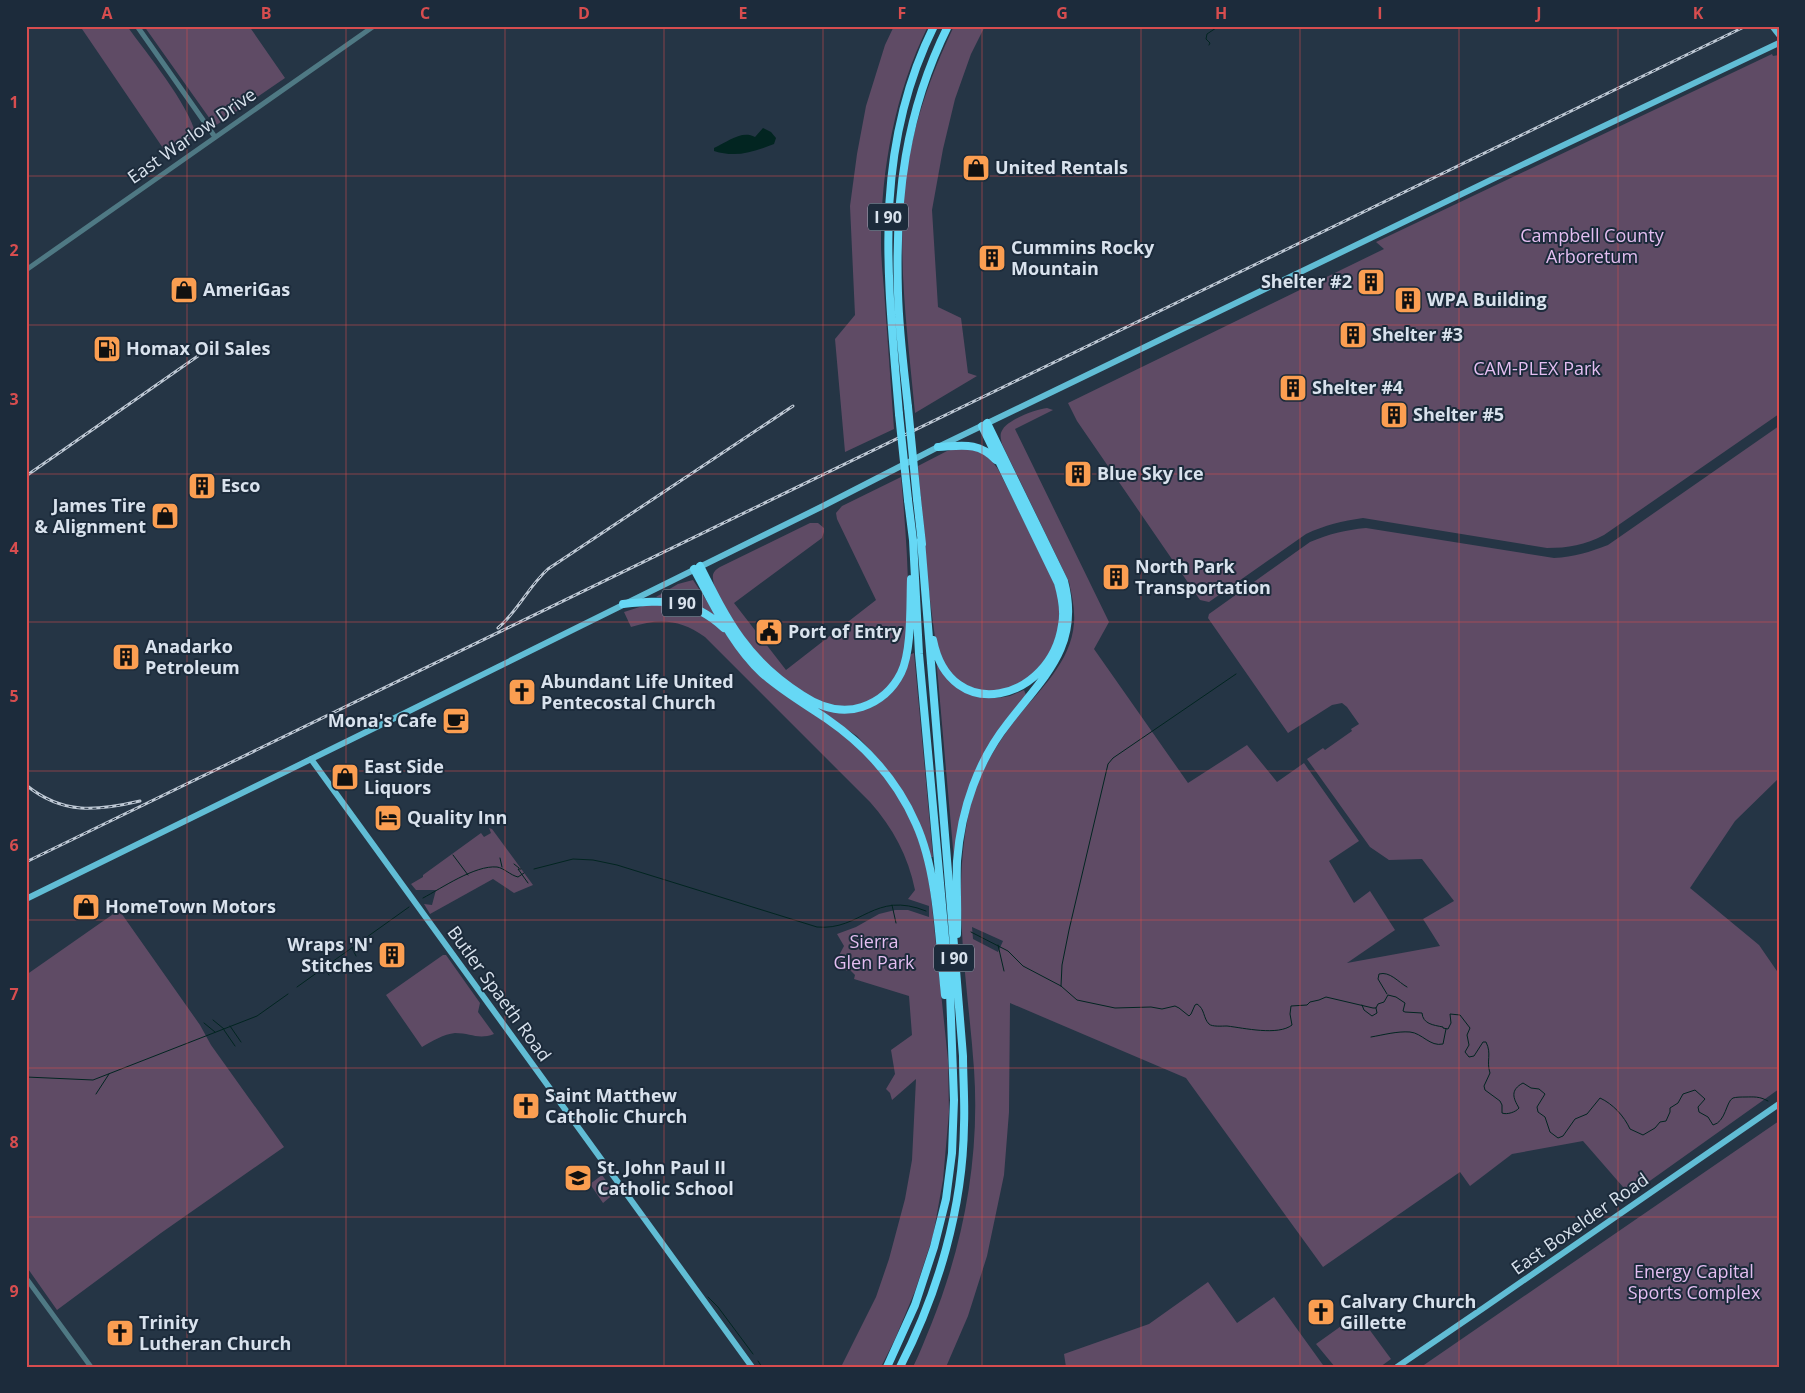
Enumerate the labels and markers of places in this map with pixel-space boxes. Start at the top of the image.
shop icon: United Rentals [961,153,991,183]
place label: United Rentals [995,155,1128,179]
place label: Cummins Rocky Mountain [1011,235,1155,280]
building icon: Cummins Rocky Mountain [977,243,1007,273]
building icon: Shelter #2 [1356,267,1386,297]
place label: Shelter #2 [1261,269,1352,293]
shop icon: AmeriGas [169,275,199,305]
place label: AmeriGas [203,277,290,301]
building icon: WPA Building [1393,285,1423,315]
place label: WPA Building [1427,287,1547,311]
building icon: Shelter #3 [1338,320,1368,350]
place label: Shelter #3 [1372,322,1463,346]
fuel station icon: Homax Oil Sales [92,334,122,364]
place label: Homax Oil Sales [126,336,270,360]
building icon: Shelter #4 [1278,373,1308,403]
place label: Shelter #4 [1312,375,1403,399]
building icon: Shelter #5 [1379,400,1409,430]
place label: Shelter #5 [1413,402,1504,426]
building icon: Blue Sky Ice [1063,459,1093,489]
place label: Blue Sky Ice [1097,461,1204,485]
building icon: Esco [187,471,217,501]
place label: Esco [221,473,260,497]
place label: James Tire & Alignment [34,493,146,538]
shop icon: James Tire & Alignment [150,501,180,531]
place label: North Park Transportation [1135,554,1271,599]
building icon: North Park Transportation [1101,562,1131,592]
public building icon: Port of Entry [754,617,784,647]
place label: Port of Entry [788,619,903,643]
place label: Anadarko Petroleum [145,634,240,679]
building icon: Anadarko Petroleum [111,642,141,672]
place label: Abundant Life United Pentecostal Church [541,669,734,714]
church icon: Abundant Life United Pentecostal Church [507,677,537,707]
cafe icon: Mona's Cafe [441,706,471,736]
place label: Mona's Cafe [328,708,437,732]
place label: East Side Liquors [364,754,444,799]
shop icon: East Side Liquors [330,762,360,792]
hotel icon: Quality Inn [373,803,403,833]
place label: Quality Inn [407,805,507,829]
shop icon: HomeTown Motors [71,892,101,922]
place label: HomeTown Motors [105,894,276,918]
place label: Wraps 'N' Stitches [287,932,373,977]
building icon: Wraps 'N' Stitches [377,940,407,970]
place label: Saint Matthew Catholic Church [545,1083,687,1128]
church icon: Saint Matthew Catholic Church [511,1091,541,1121]
place label: St. John Paul II Catholic School [597,1155,734,1200]
school or university icon: St. John Paul II Catholic School [563,1163,593,1193]
place label: Calvary Church Gillette [1340,1289,1476,1334]
church icon: Calvary Church Gillette [1306,1297,1336,1327]
place label: Trinity Lutheran Church [139,1310,291,1355]
church icon: Trinity Lutheran Church [105,1318,135,1348]

